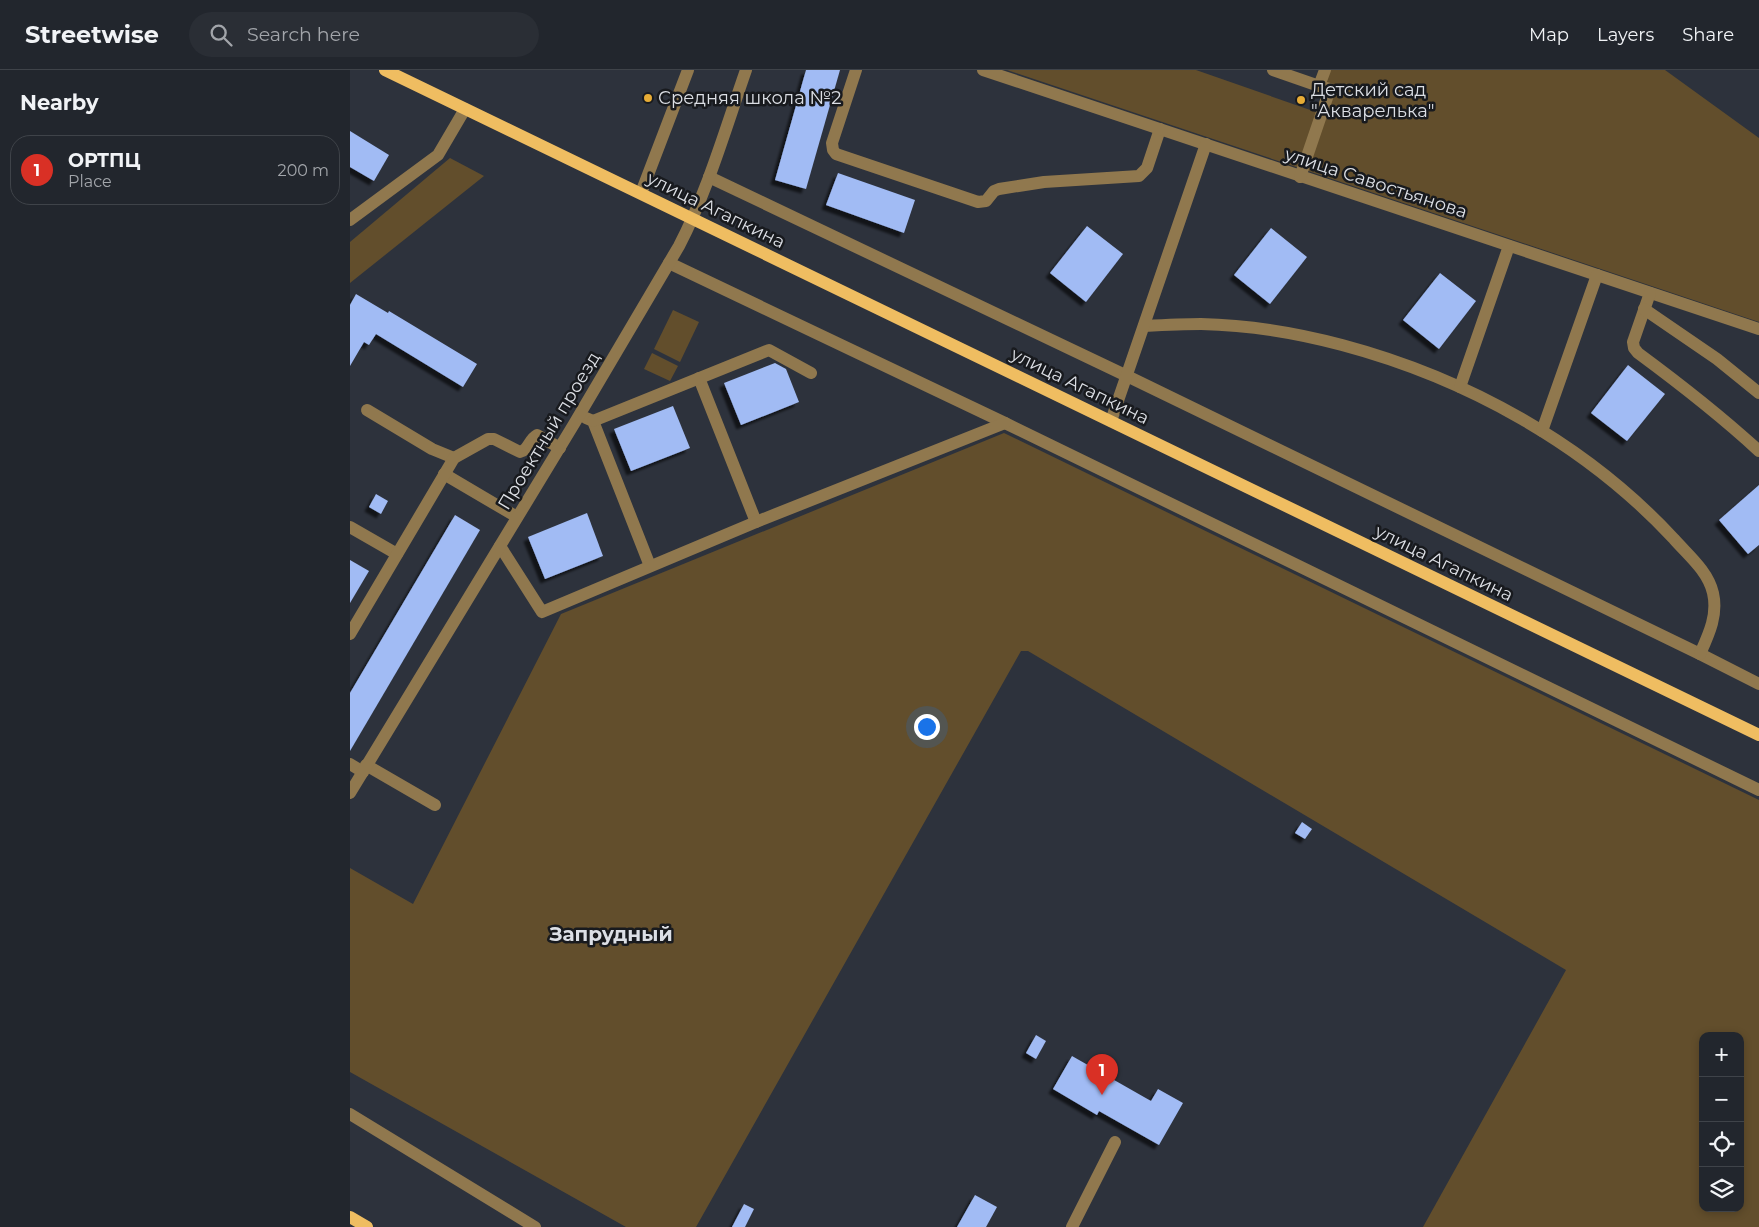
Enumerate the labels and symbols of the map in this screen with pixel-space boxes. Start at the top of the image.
place label: Детский сад "Акварелька" [1311,79,1434,122]
place label: Средняя школа №2 [658,87,842,109]
marker: Средняя школа №2 [642,92,654,104]
marker: Детский сад "Акварелька" [1295,94,1307,106]
street label: улица Савостьянова [1281,143,1470,223]
street label: улица Агапкина [642,167,789,253]
street label: улица Агапкина [1006,343,1153,429]
street label: Проектный проезд [493,348,605,514]
street label: улица Агапкина [1370,520,1517,606]
your location [914,714,940,740]
district label: Запрудный [548,922,673,946]
pin: 1 [1086,1054,1118,1095]

